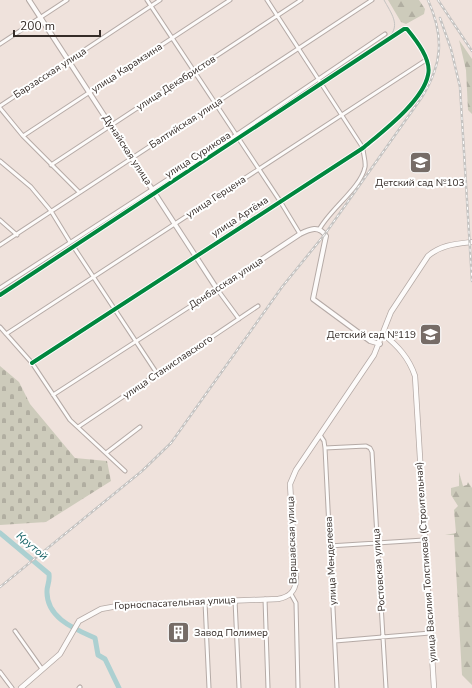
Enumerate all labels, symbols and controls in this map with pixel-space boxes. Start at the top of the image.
scale bar [14,12,100,38]
text: 200 m [20,18,55,34]
street label: улица Карамзина [89,40,165,96]
street label: Барзасская улица [11,44,89,102]
street label: улица Декабристов [134,52,219,114]
street label: Балтийская улица [147,94,225,152]
street label: Дунайская улица [99,112,155,188]
street label: улица Сурикова [162,128,234,182]
school or university icon: Детский сад №103 [407,150,433,176]
street label: улица Герцена [183,172,249,222]
place label: Детский сад №103 [375,176,465,190]
street label: улица Артёма [209,193,271,241]
street label: Донбасская улица [186,254,266,312]
school or university icon: Детский сад №119 [418,322,444,348]
place label: Детский сад №119 [327,328,416,342]
street label: улица Станиславского [120,331,216,402]
street label: улица Василия Толстикова (Строительная) [412,461,440,663]
street label: Варшавская улица [283,496,301,584]
street label: улица Менделеева [322,516,340,606]
water label: Крутой [13,528,51,564]
street label: Ростовская улица [369,528,389,612]
street label: Горноспасательная улица [114,593,236,613]
building icon: Завод Полимер [165,620,191,646]
place label: Завод Полимер [194,626,268,640]

